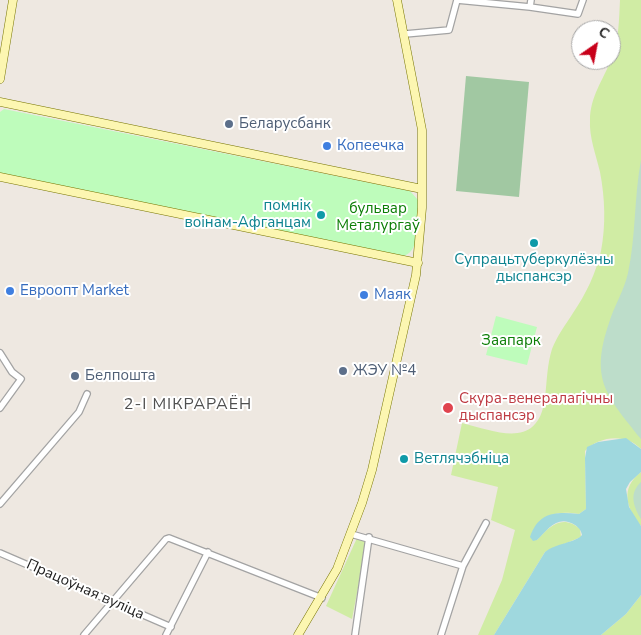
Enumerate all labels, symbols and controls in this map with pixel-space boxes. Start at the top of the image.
north arrow [571,20,621,70]
text: С [595,22,613,43]
place label: Беларусбанк [239,115,331,133]
marker: Беларусбанк [223,118,235,130]
place label: Копеечка [337,137,404,155]
marker: Копеечка [321,140,333,152]
place label: помнік воінам-Афганцам [185,197,311,232]
park label: бульвар Металургаў [336,200,420,235]
marker: помнік воінам-Афганцам [315,209,327,221]
marker: Супрацьтуберкулёзны дыспансэр [528,237,540,249]
place label: Супрацьтуберкулёзны дыспансэр [454,251,614,286]
place label: Евроопт Market [20,282,129,300]
marker: Евроопт Market [4,285,16,297]
place label: Маяк [374,286,411,304]
marker: Маяк [358,289,370,301]
park label: Заапарк [481,332,541,350]
place label: ЖЭУ №4 [353,362,416,380]
marker: ЖЭУ №4 [337,365,349,377]
place label: Белпошта [85,367,156,385]
marker: Белпошта [69,370,81,382]
place label: Скура-венералагічны дыспансэр [459,390,613,425]
district label: 2-І МІКРАРАЁН [122,395,254,415]
marker: Скура-венералагічны дыспансэр [441,401,455,415]
place label: Ветлячэбніца [414,450,509,468]
marker: Ветлячэбніца [398,453,410,465]
street label: Працоўная вуліца [23,556,147,624]

